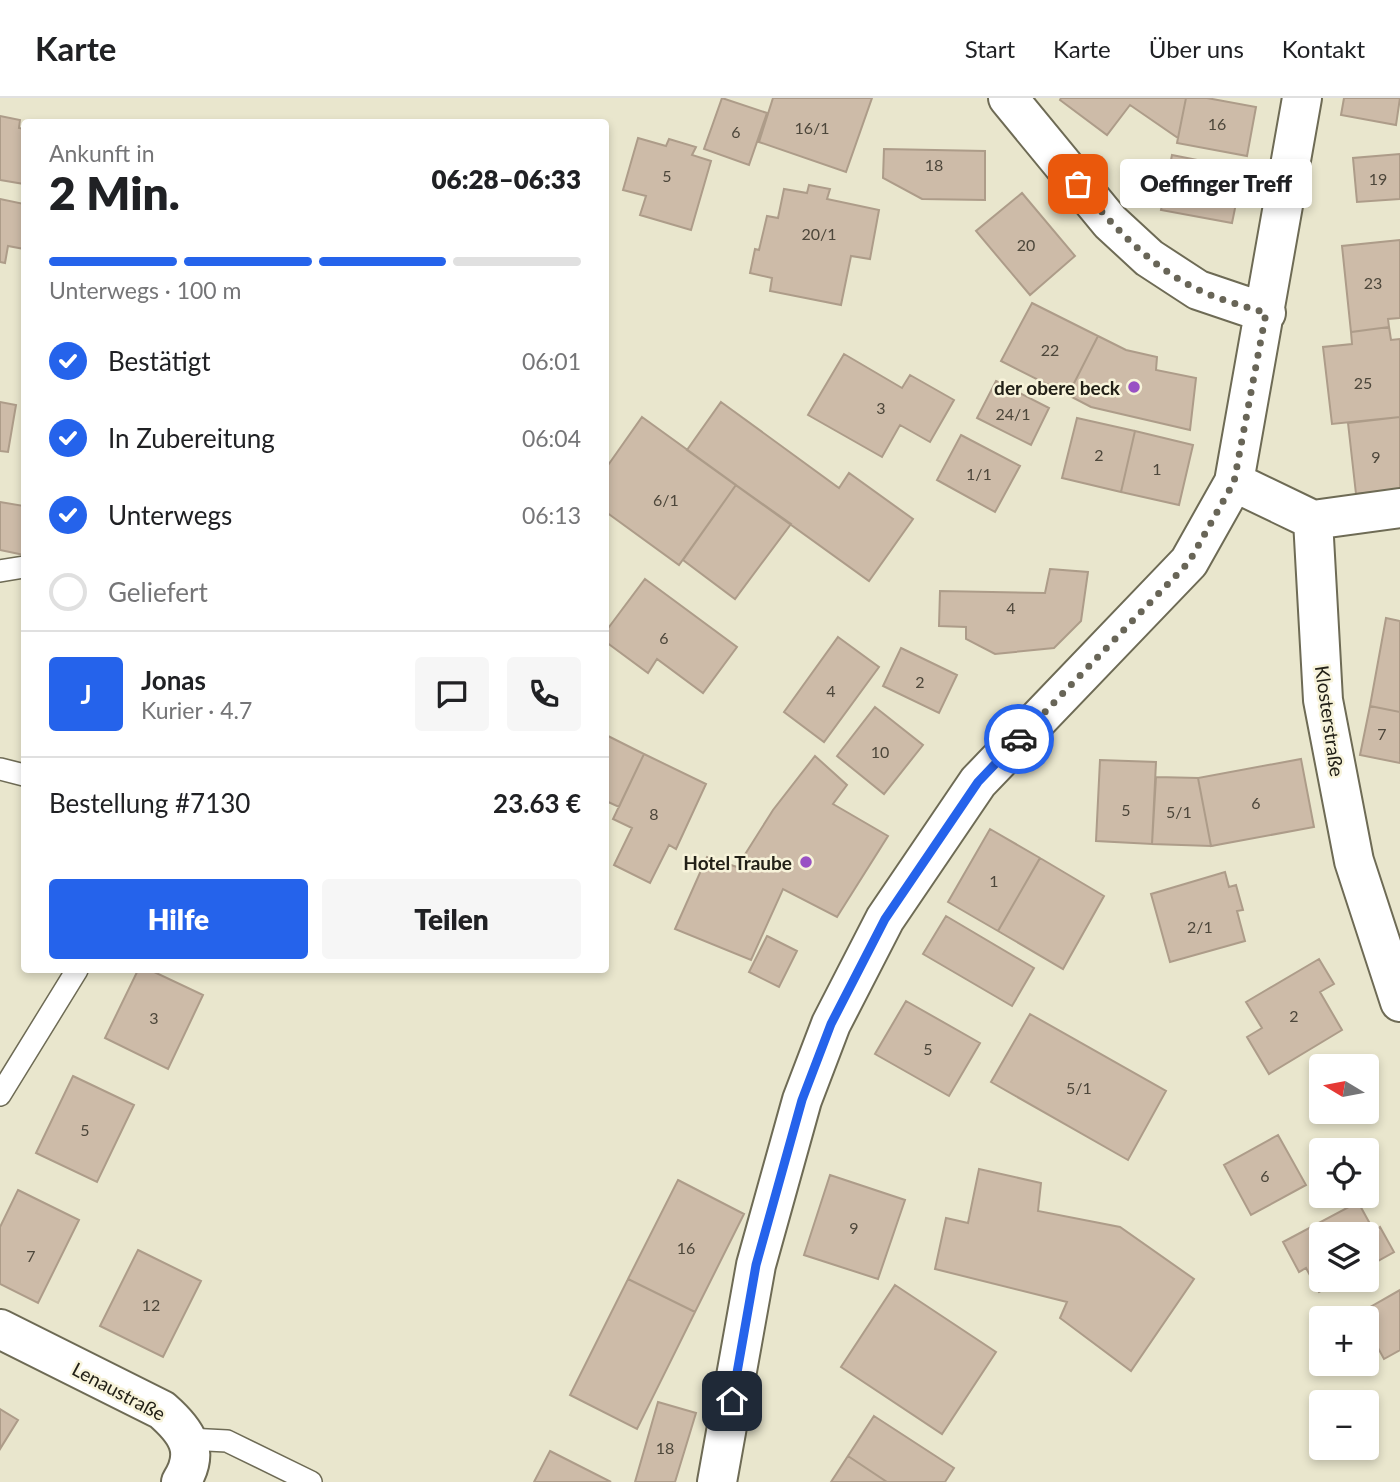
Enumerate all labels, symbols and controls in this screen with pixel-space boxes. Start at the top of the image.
text: Karte [35,28,116,68]
text: Start [965,34,1015,63]
text: Karte [1053,34,1111,63]
text: Über uns [1149,34,1244,63]
text: Kontakt [1282,34,1365,63]
house number: 16 [1208,114,1226,133]
house number: 16/1 [794,118,830,137]
house number: 6 [731,122,741,141]
text: Ankunft in [49,139,155,167]
pin [1048,154,1108,214]
house number: 18 [925,155,943,174]
callout: Oeffinger Treff [1120,160,1312,208]
text: 06:28–06:33 [431,163,581,195]
text: 2 Min. [49,165,180,220]
icon: bag [1059,165,1097,203]
house number: 5 [662,166,672,185]
text: Oeffinger Treff [1140,169,1292,197]
house number: 19 [1369,169,1387,188]
house number: 20/1 [801,224,837,243]
house number: 20 [1017,235,1035,254]
house number: 23 [1364,273,1382,292]
text: Unterwegs · 100 m [49,276,242,304]
house number: 22 [1041,340,1059,359]
icon: check [49,342,87,380]
text: Bestätigt [108,345,211,377]
text: 06:01 [522,347,581,375]
house number: 25 [1354,373,1372,392]
place label: der obere beck [994,376,1121,399]
marker: der obere beck [1126,379,1142,395]
house number: 3 [876,398,886,417]
house number: 24/1 [995,404,1031,423]
icon: check [49,419,87,457]
text: In Zubereitung [108,422,275,454]
text: 06:04 [522,424,581,452]
house number: 2 [1094,445,1104,464]
house number: 9 [1371,447,1381,466]
house number: 1 [1152,459,1162,478]
house number: 1/1 [966,464,992,483]
house number: 6/1 [653,490,679,509]
icon: check [49,496,87,534]
text: Unterwegs [108,499,232,531]
text: 06:13 [522,501,581,529]
text: Geliefert [108,576,208,608]
house number: 4 [1006,598,1016,617]
house number: 6 [659,628,669,647]
button: chat [415,657,489,731]
button: phone [507,657,581,731]
text: Jonas [141,664,206,696]
street label: Klosterstraße [1311,664,1349,778]
house number: 2 [915,672,925,691]
text: J [80,678,92,710]
house number: 4 [826,681,836,700]
text: Kurier · 4.7 [141,696,252,724]
courier [984,704,1054,774]
icon: car [1000,720,1038,758]
house number: 7 [1377,724,1387,743]
house number: 10 [871,742,889,761]
text: Bestellung #7130 [49,787,250,819]
text: 23.63 € [493,787,581,819]
house number: 6 [1251,793,1261,812]
house number: 5 [1121,800,1131,819]
house number: 5/1 [1166,802,1192,821]
house number: 8 [649,804,659,823]
place label: Hotel Traube [683,851,792,874]
marker: Hotel Traube [798,854,814,870]
house number: 1 [989,871,999,890]
button: Hilfe [49,879,308,959]
button: Teilen [322,879,581,959]
house number: 2/1 [1187,917,1213,936]
house number: 2 [1289,1006,1299,1025]
house number: 3 [149,1008,159,1027]
house number: 5 [923,1039,933,1058]
north arrow [1309,1054,1379,1124]
map controls [1309,1054,1379,1460]
house number: 5/1 [1066,1078,1092,1097]
house number: 5 [80,1120,90,1139]
button: locate [1309,1138,1379,1208]
house number: 6 [1260,1166,1270,1185]
house number: 9 [849,1218,859,1237]
button: layers [1309,1222,1379,1292]
house number: 16 [677,1238,695,1257]
house number: 7 [26,1246,36,1265]
house number: 12 [142,1295,160,1314]
button: + [1309,1306,1379,1376]
street label: Lenaustraße [69,1357,169,1425]
pin [702,1371,762,1431]
icon: home [713,1382,751,1420]
button: − [1309,1390,1379,1460]
house number: 18 [656,1438,674,1457]

